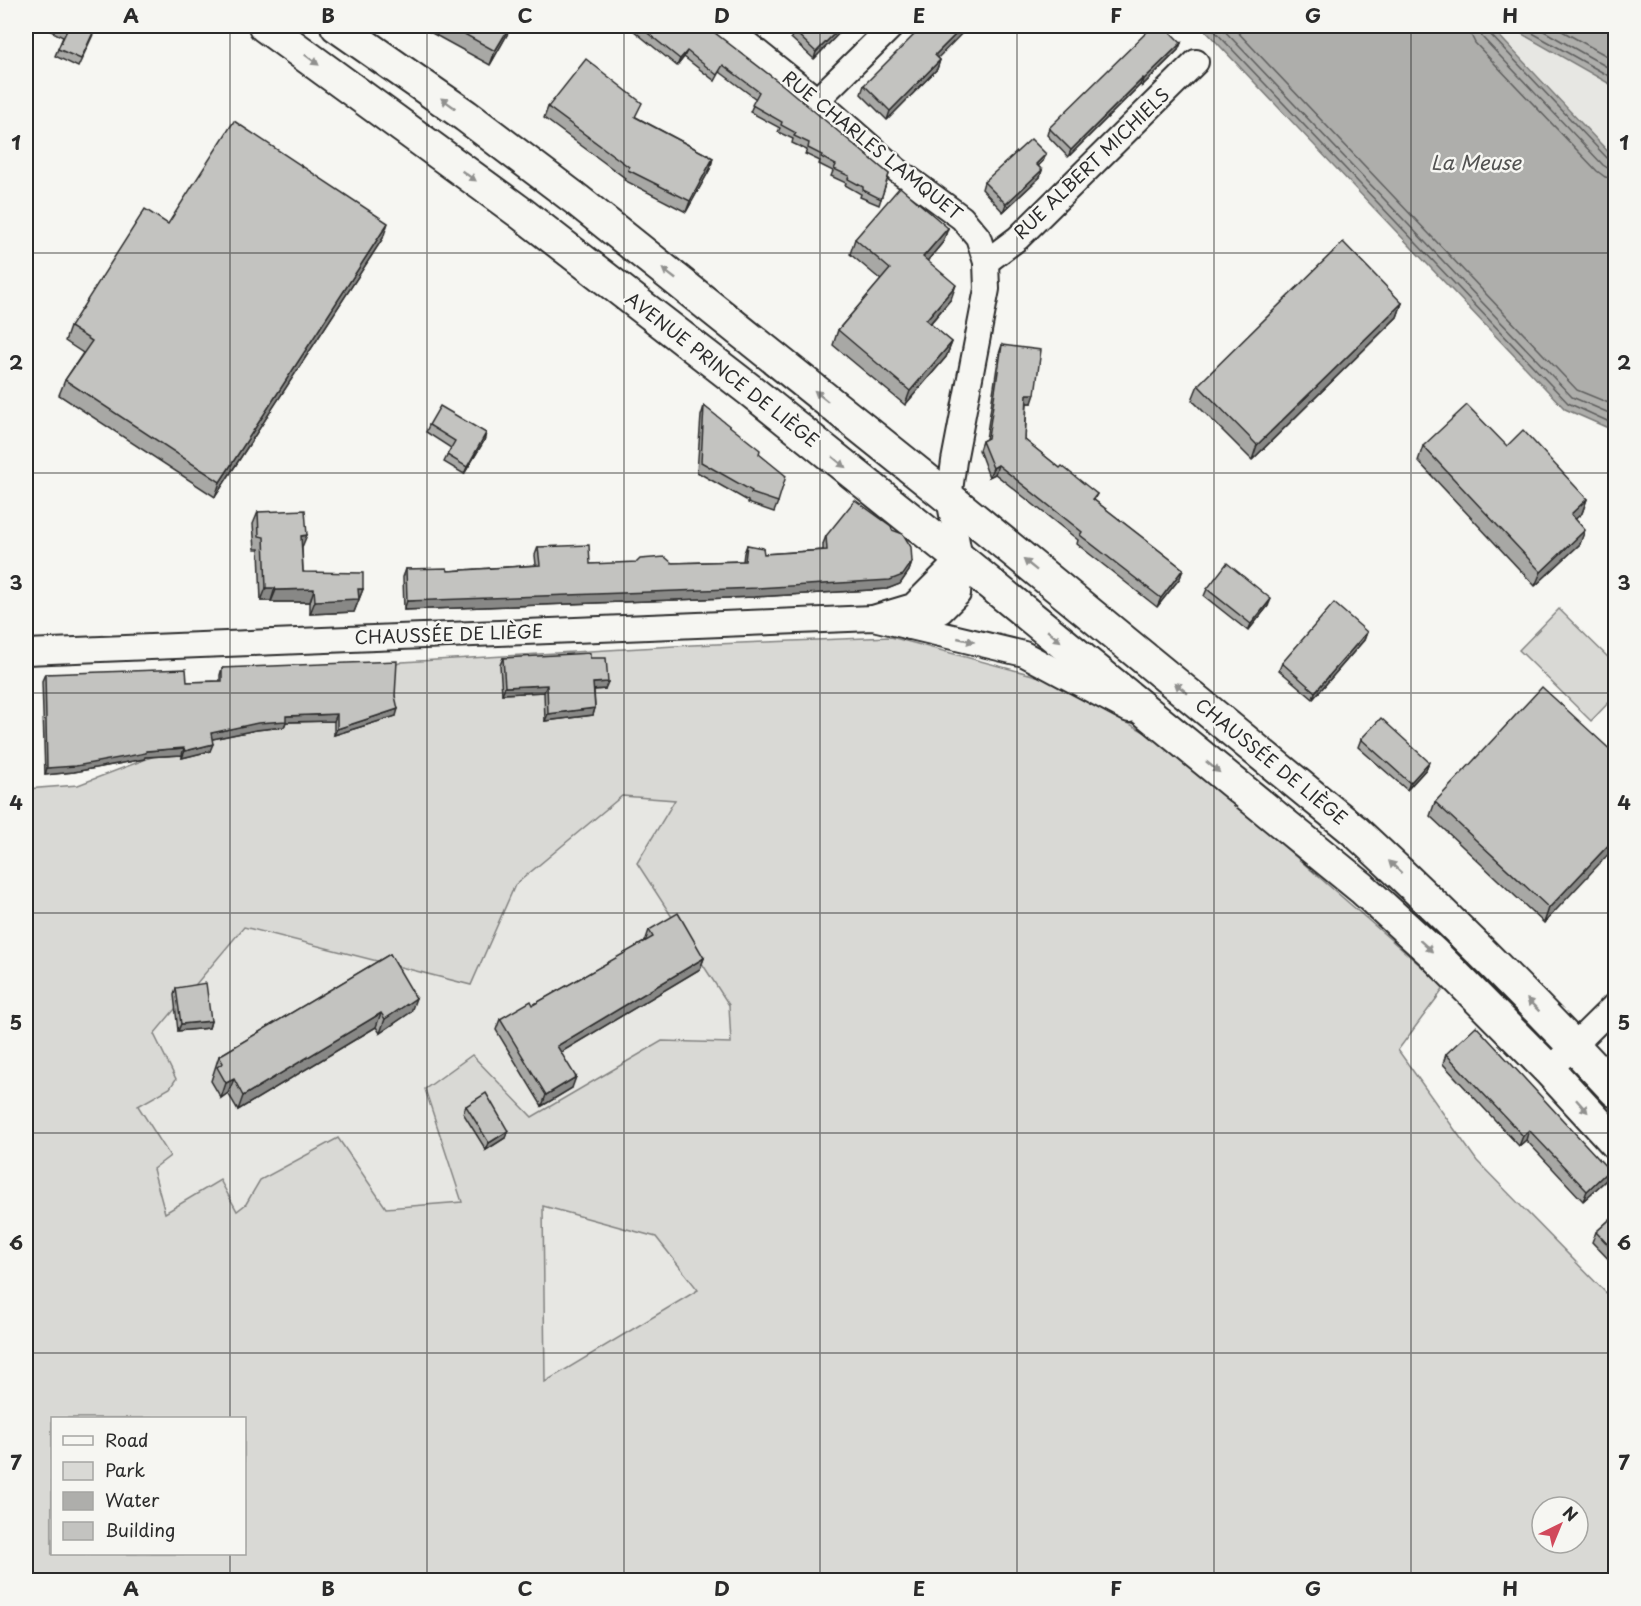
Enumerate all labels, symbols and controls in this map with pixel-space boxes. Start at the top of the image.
text: A [123,0,139,30]
text: B [321,0,335,30]
text: C [517,0,533,30]
text: D [714,0,730,30]
text: E [913,0,925,30]
text: F [1110,0,1122,30]
text: G [1305,0,1321,30]
text: H [1502,0,1518,30]
one-way arrow [304,54,319,66]
street label: RUE CHARLES LAMQUET [777,64,969,227]
street label: RUE ALBERT MICHIELS [1007,81,1175,245]
one-way arrow [441,97,457,109]
text: 1 [11,127,21,157]
text: 1 [1619,127,1629,157]
water label: La Meuse [1431,147,1522,177]
one-way arrow [460,170,476,182]
one-way arrow [661,267,677,280]
street label: AVENUE PRINCE DE LIÈGE [620,285,825,453]
text: 2 [9,347,23,377]
text: 2 [1617,347,1631,377]
one-way arrow [814,390,829,403]
one-way arrow [832,455,847,467]
one-way arrow [1022,558,1038,571]
text: 3 [9,567,23,597]
text: 3 [1617,567,1631,597]
street label: CHAUSSÉE DE LIÈGE [354,617,544,650]
one-way arrow [1046,629,1061,642]
one-way arrow [957,636,975,646]
one-way arrow [1173,682,1188,695]
street label: CHAUSSÉE DE LIÈGE [1190,691,1354,831]
one-way arrow [1205,760,1221,773]
text: 4 [9,787,23,817]
text: 4 [1617,787,1631,817]
one-way arrow [1387,860,1402,874]
one-way arrow [1418,939,1433,952]
one-way arrow [1526,998,1540,1012]
text: 5 [10,1007,22,1037]
text: 5 [1618,1007,1630,1037]
one-way arrow [1575,1099,1589,1114]
text: 6 [9,1227,23,1257]
text: 6 [1617,1227,1631,1257]
legend [51,1417,246,1555]
text: Road [105,1426,149,1453]
text: 7 [10,1447,22,1477]
text: 7 [1618,1447,1630,1477]
text: Park [105,1456,145,1483]
text: Water [105,1486,160,1513]
north arrow [1530,1495,1590,1555]
text: N [1558,1500,1584,1526]
text: Building [105,1516,175,1543]
text: A [123,1573,139,1603]
text: B [321,1573,335,1603]
text: C [517,1573,533,1603]
text: D [714,1573,730,1603]
text: E [913,1573,925,1603]
text: F [1110,1573,1122,1603]
text: G [1305,1573,1321,1603]
text: H [1502,1573,1518,1603]

